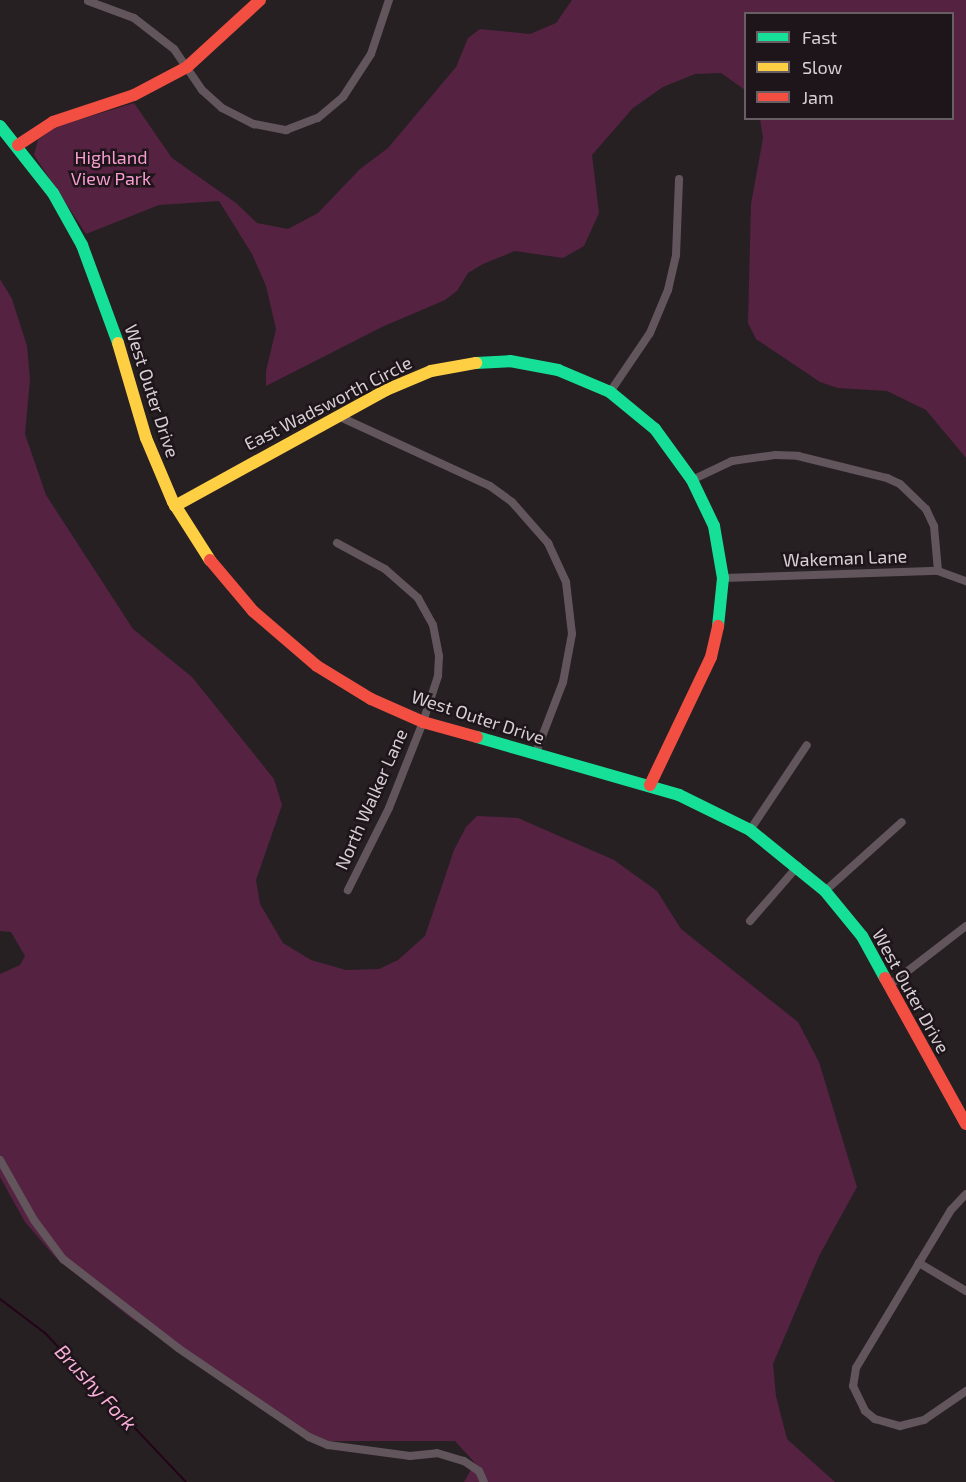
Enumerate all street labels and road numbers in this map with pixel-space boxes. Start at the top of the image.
street label: West Outer Drive [120,321,184,461]
street label: East Wadsworth Circle [241,351,415,455]
street label: Wakeman Lane [782,545,908,571]
street label: West Outer Drive [408,685,548,749]
street label: North Walker Lane [330,725,412,873]
street label: West Outer Drive [868,925,954,1057]

